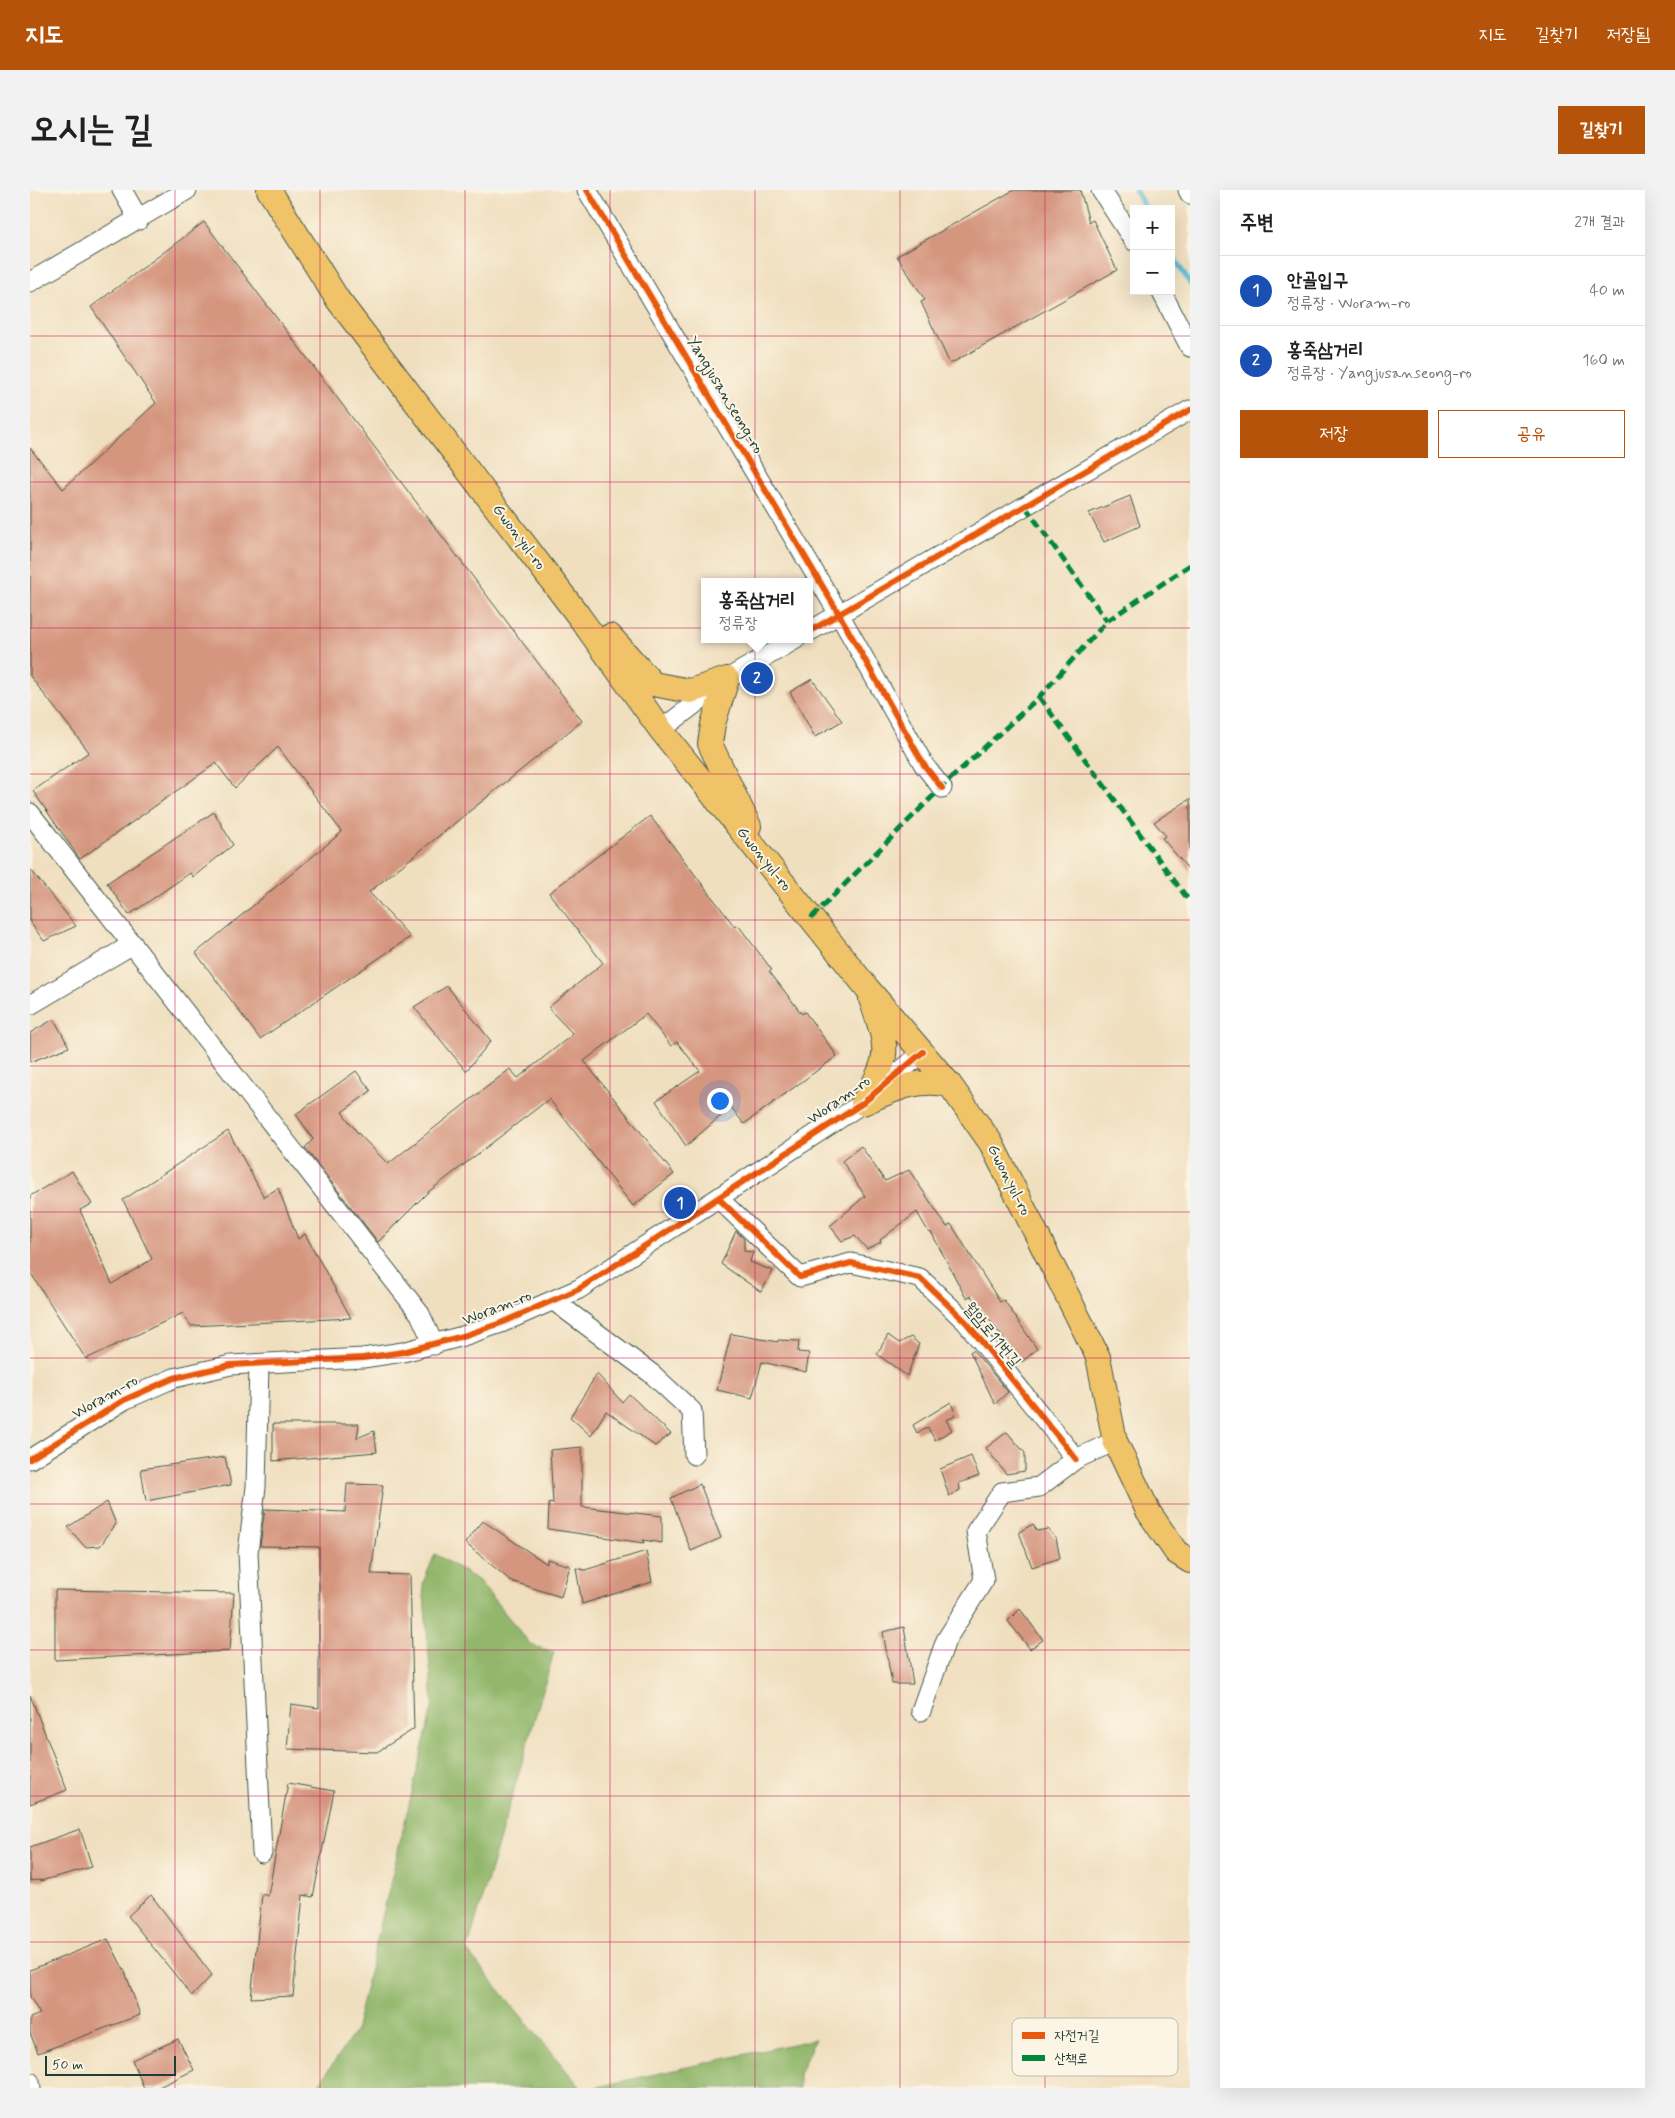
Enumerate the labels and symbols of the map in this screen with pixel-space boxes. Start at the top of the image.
street label: Yangjusanseong-ro [681,332,769,459]
street label: Gwonyul-ro [487,500,551,574]
pin: 2 [741,659,773,697]
street label: Gwonyul-ro [731,822,797,896]
street label: Woram-ro [803,1070,875,1129]
your location [707,1088,733,1114]
street label: Gwonyul-ro [982,1141,1036,1219]
pin: 1 [664,1184,696,1222]
street label: Woram-ro [459,1285,535,1331]
street label: 월암로11번길 [959,1298,1025,1372]
street label: Woram-ro [68,1370,142,1424]
legend [1012,2018,1178,2076]
text: 자전거길 [1054,2027,1100,2045]
text: 산책로 [1054,2050,1088,2068]
scale bar [45,2053,176,2076]

